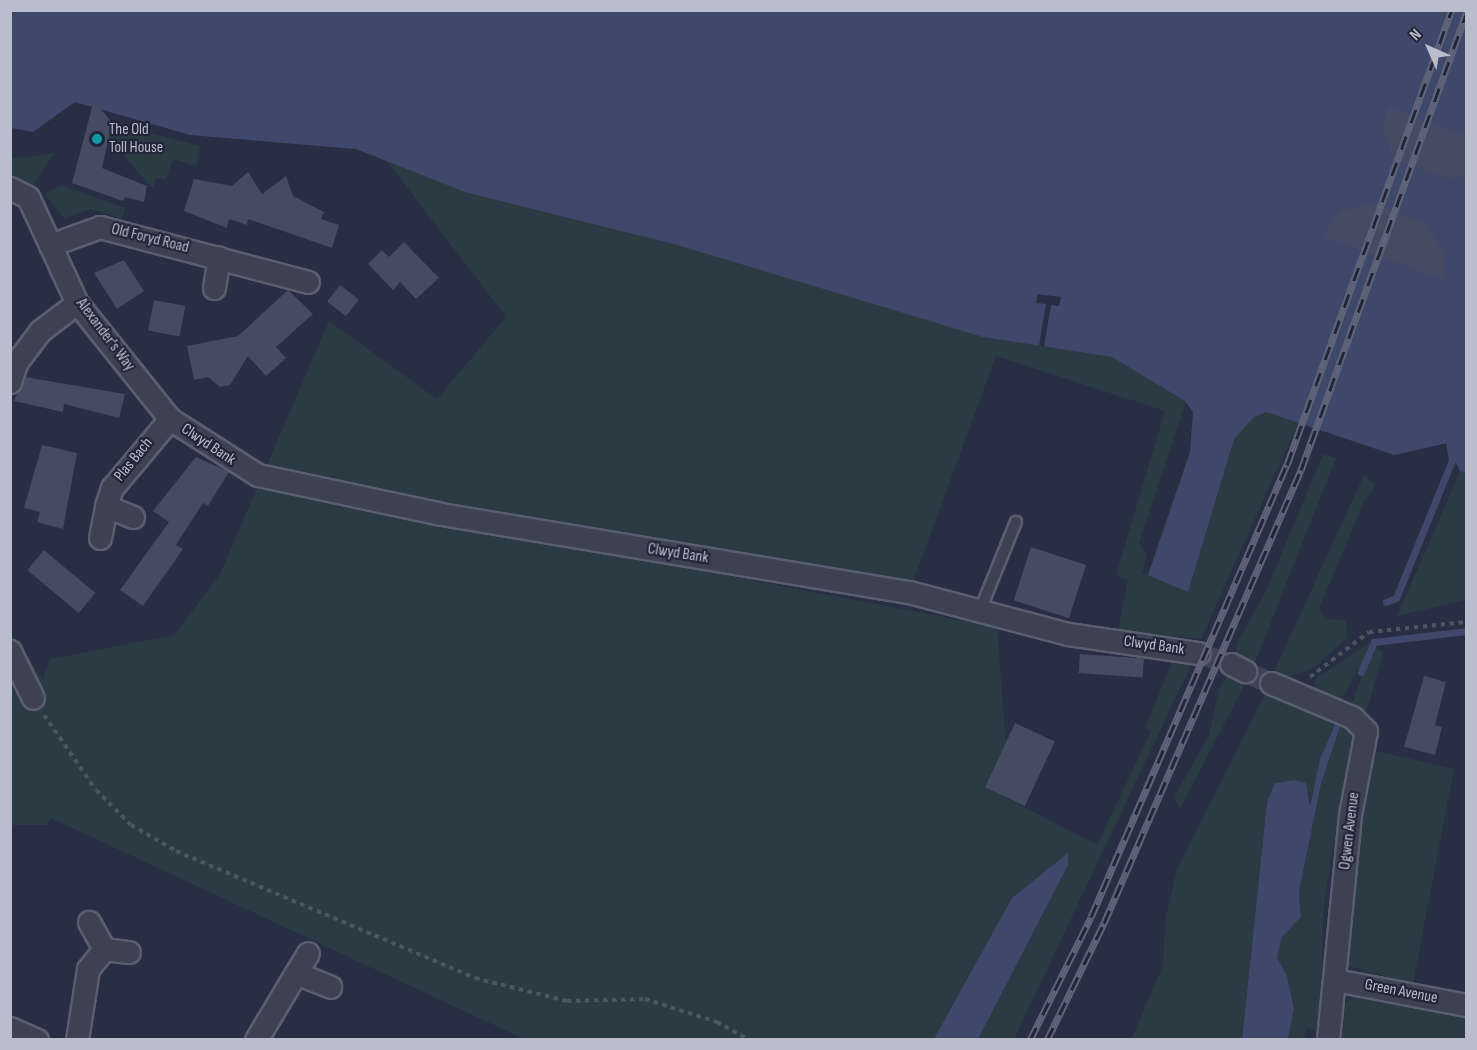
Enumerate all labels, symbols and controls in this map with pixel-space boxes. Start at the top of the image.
north arrow [1399,18,1459,78]
text: N [1406,25,1426,45]
place label: The Old Toll House [109,120,163,158]
marker: The Old Toll House [90,132,104,146]
street label: Old Foryd Road [109,220,191,258]
street label: Alexander's Way [71,295,139,375]
street label: Clwyd Bank [177,420,239,470]
street label: Plas Bach [111,434,157,486]
street label: Clwyd Bank [646,540,710,568]
street label: Clwyd Bank [1122,632,1186,660]
street label: Ogwen Avenue [1336,791,1364,871]
street label: Green Avenue [1363,976,1439,1008]

